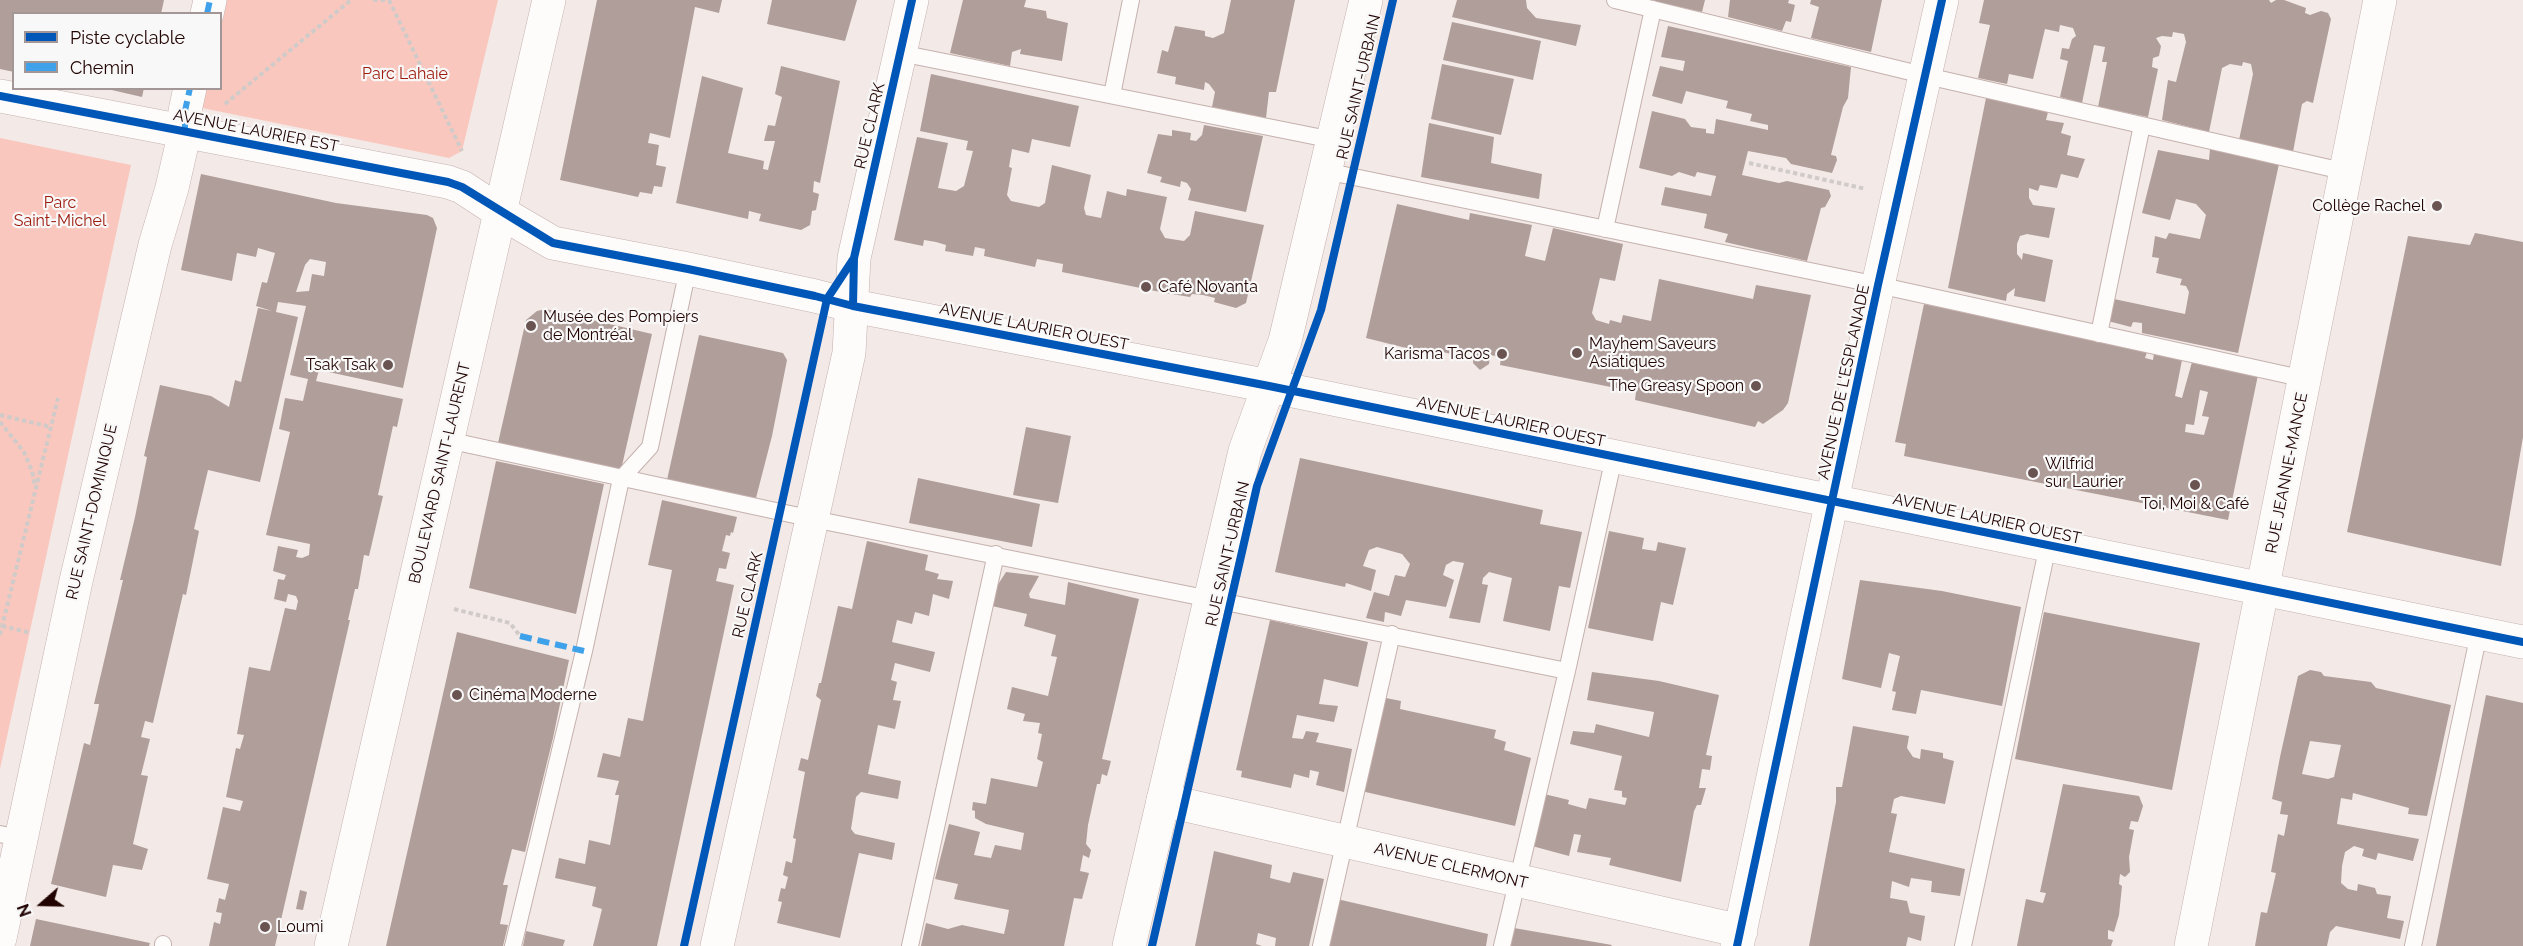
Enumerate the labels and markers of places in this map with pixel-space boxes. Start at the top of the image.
place label: Collège Rachel [2312,196,2425,216]
marker: Collège Rachel [2430,199,2444,213]
place label: Café Novanta [1158,277,1258,297]
marker: Café Novanta [1139,280,1153,294]
place label: Musée des Pompiers de Montréal [543,307,698,345]
marker: Musée des Pompiers de Montréal [524,319,538,333]
place label: Mayhem Saveurs Asiatiques [1589,334,1716,372]
place label: Karisma Tacos [1384,344,1490,364]
marker: Mayhem Saveurs Asiatiques [1570,346,1584,360]
marker: Karisma Tacos [1495,347,1509,361]
place label: Tsak Tsak [306,355,376,375]
marker: Tsak Tsak [381,358,395,372]
place label: The Greasy Spoon [1608,376,1744,396]
marker: The Greasy Spoon [1749,379,1763,393]
place label: Wilfrid sur Laurier [2045,454,2124,492]
marker: Wilfrid sur Laurier [2026,466,2040,480]
marker: Toi, Moi & Café [2188,478,2202,492]
place label: Toi, Moi & Café [2141,494,2249,514]
place label: Cinéma Moderne [469,685,597,705]
marker: Cinéma Moderne [450,688,464,702]
place label: Loumi [277,917,323,937]
marker: Loumi [258,920,272,934]

